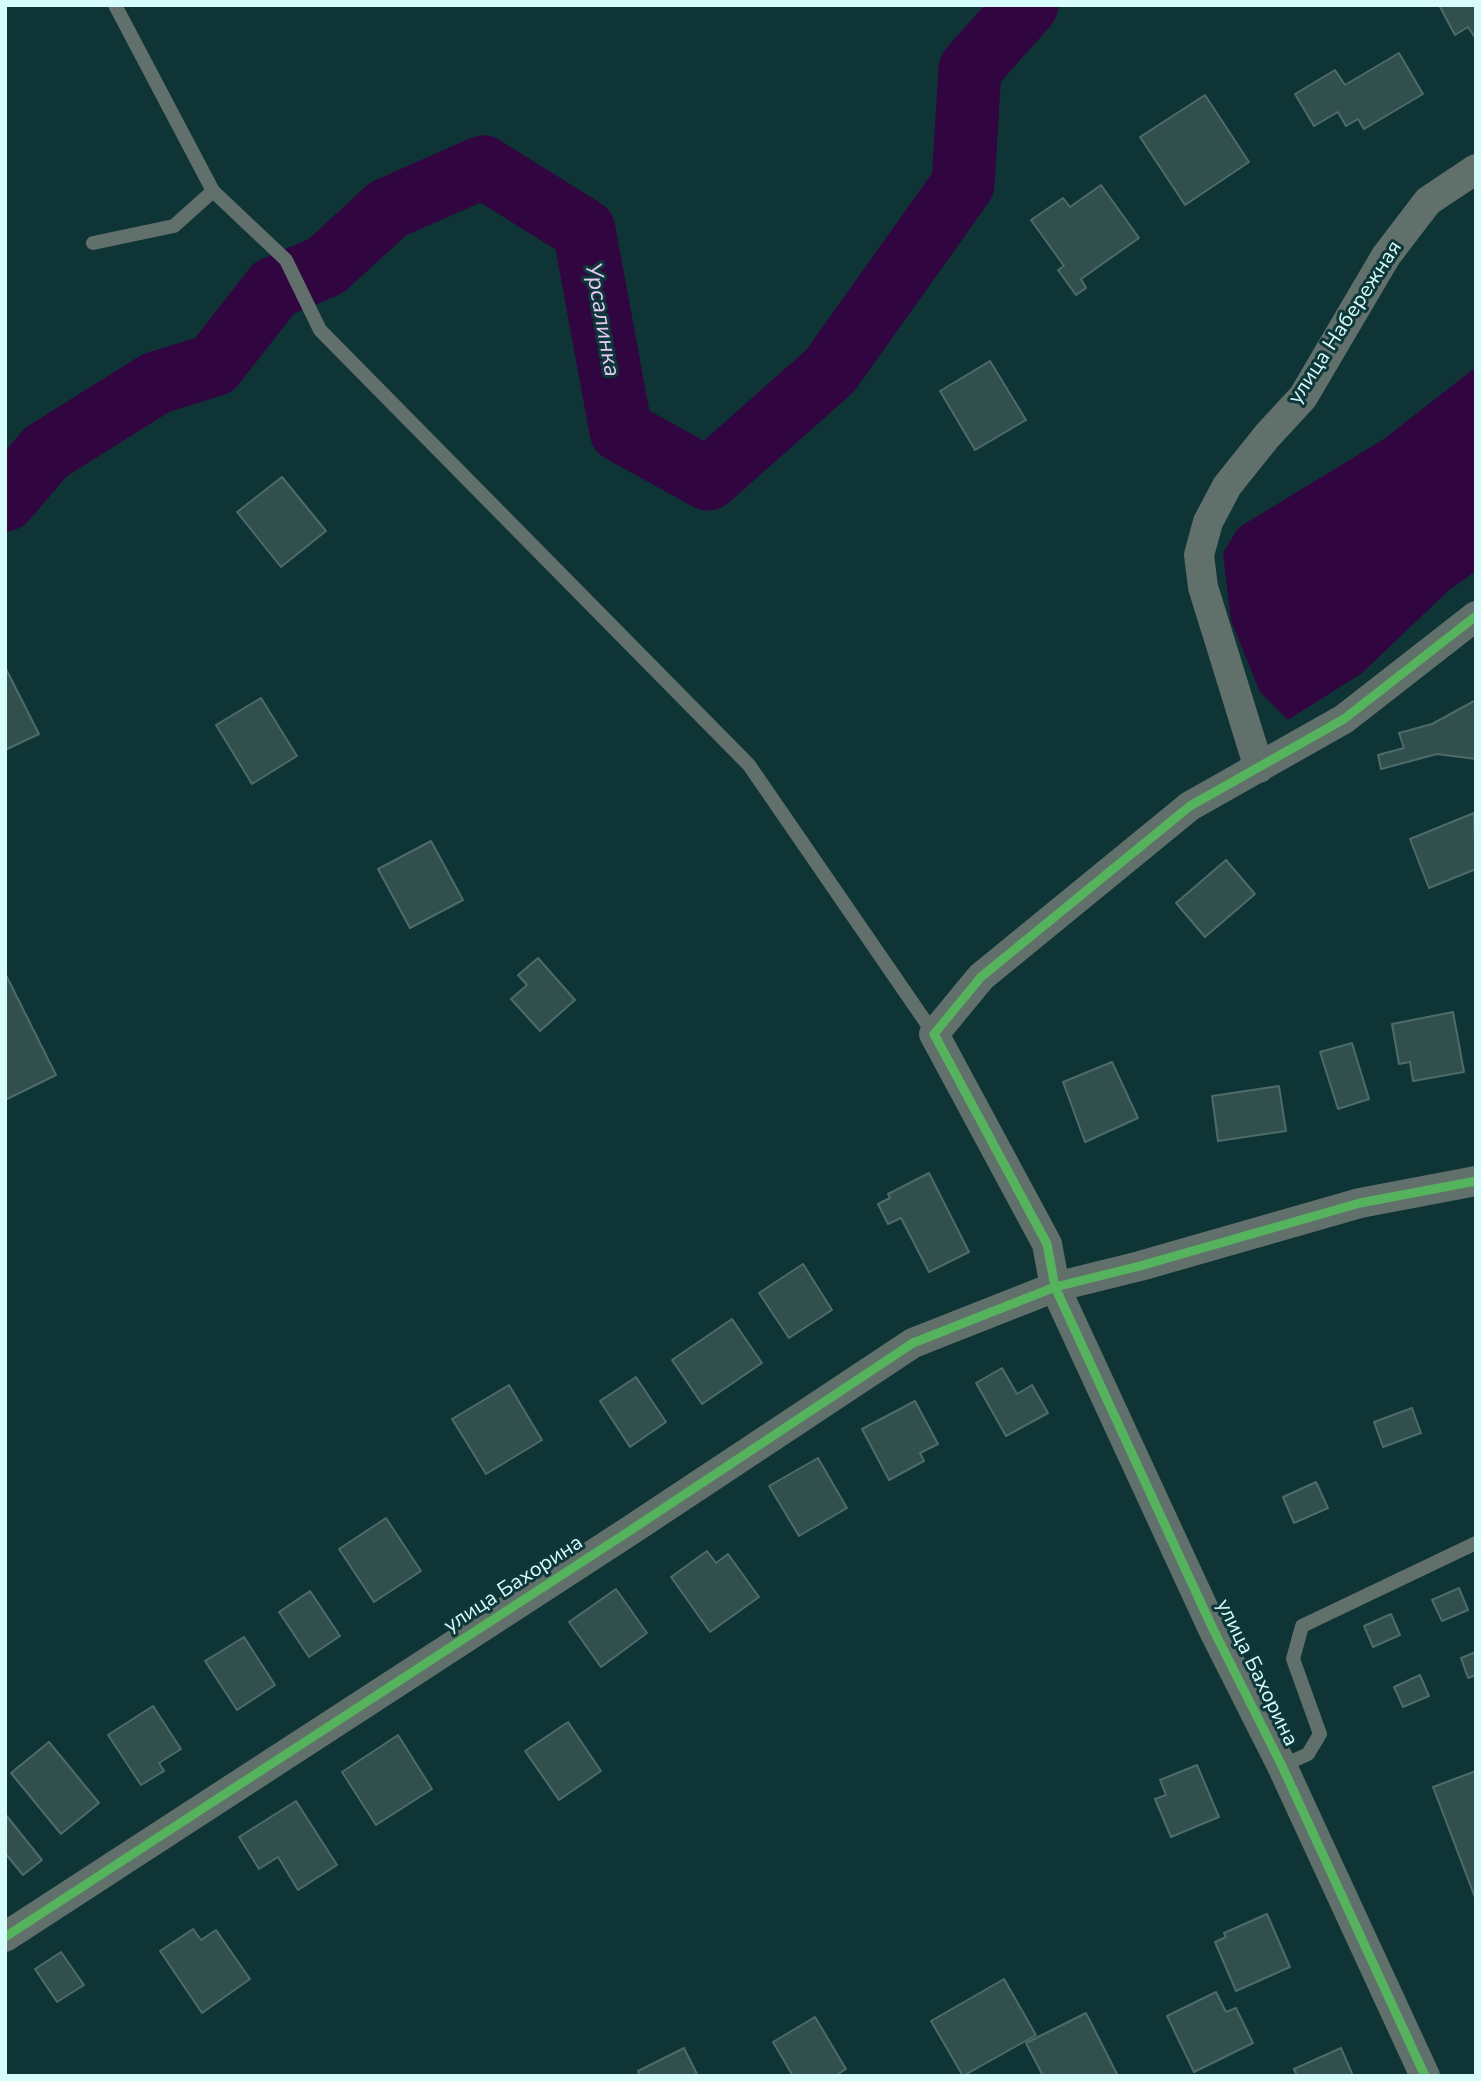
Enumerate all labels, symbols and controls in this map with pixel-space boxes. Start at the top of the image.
street label: улица Набережная [1284,237,1408,409]
water label: Урсалинка [577,261,625,379]
street label: улица Бахорина [440,1531,588,1639]
street label: улица Бахорина [1210,1595,1302,1751]

